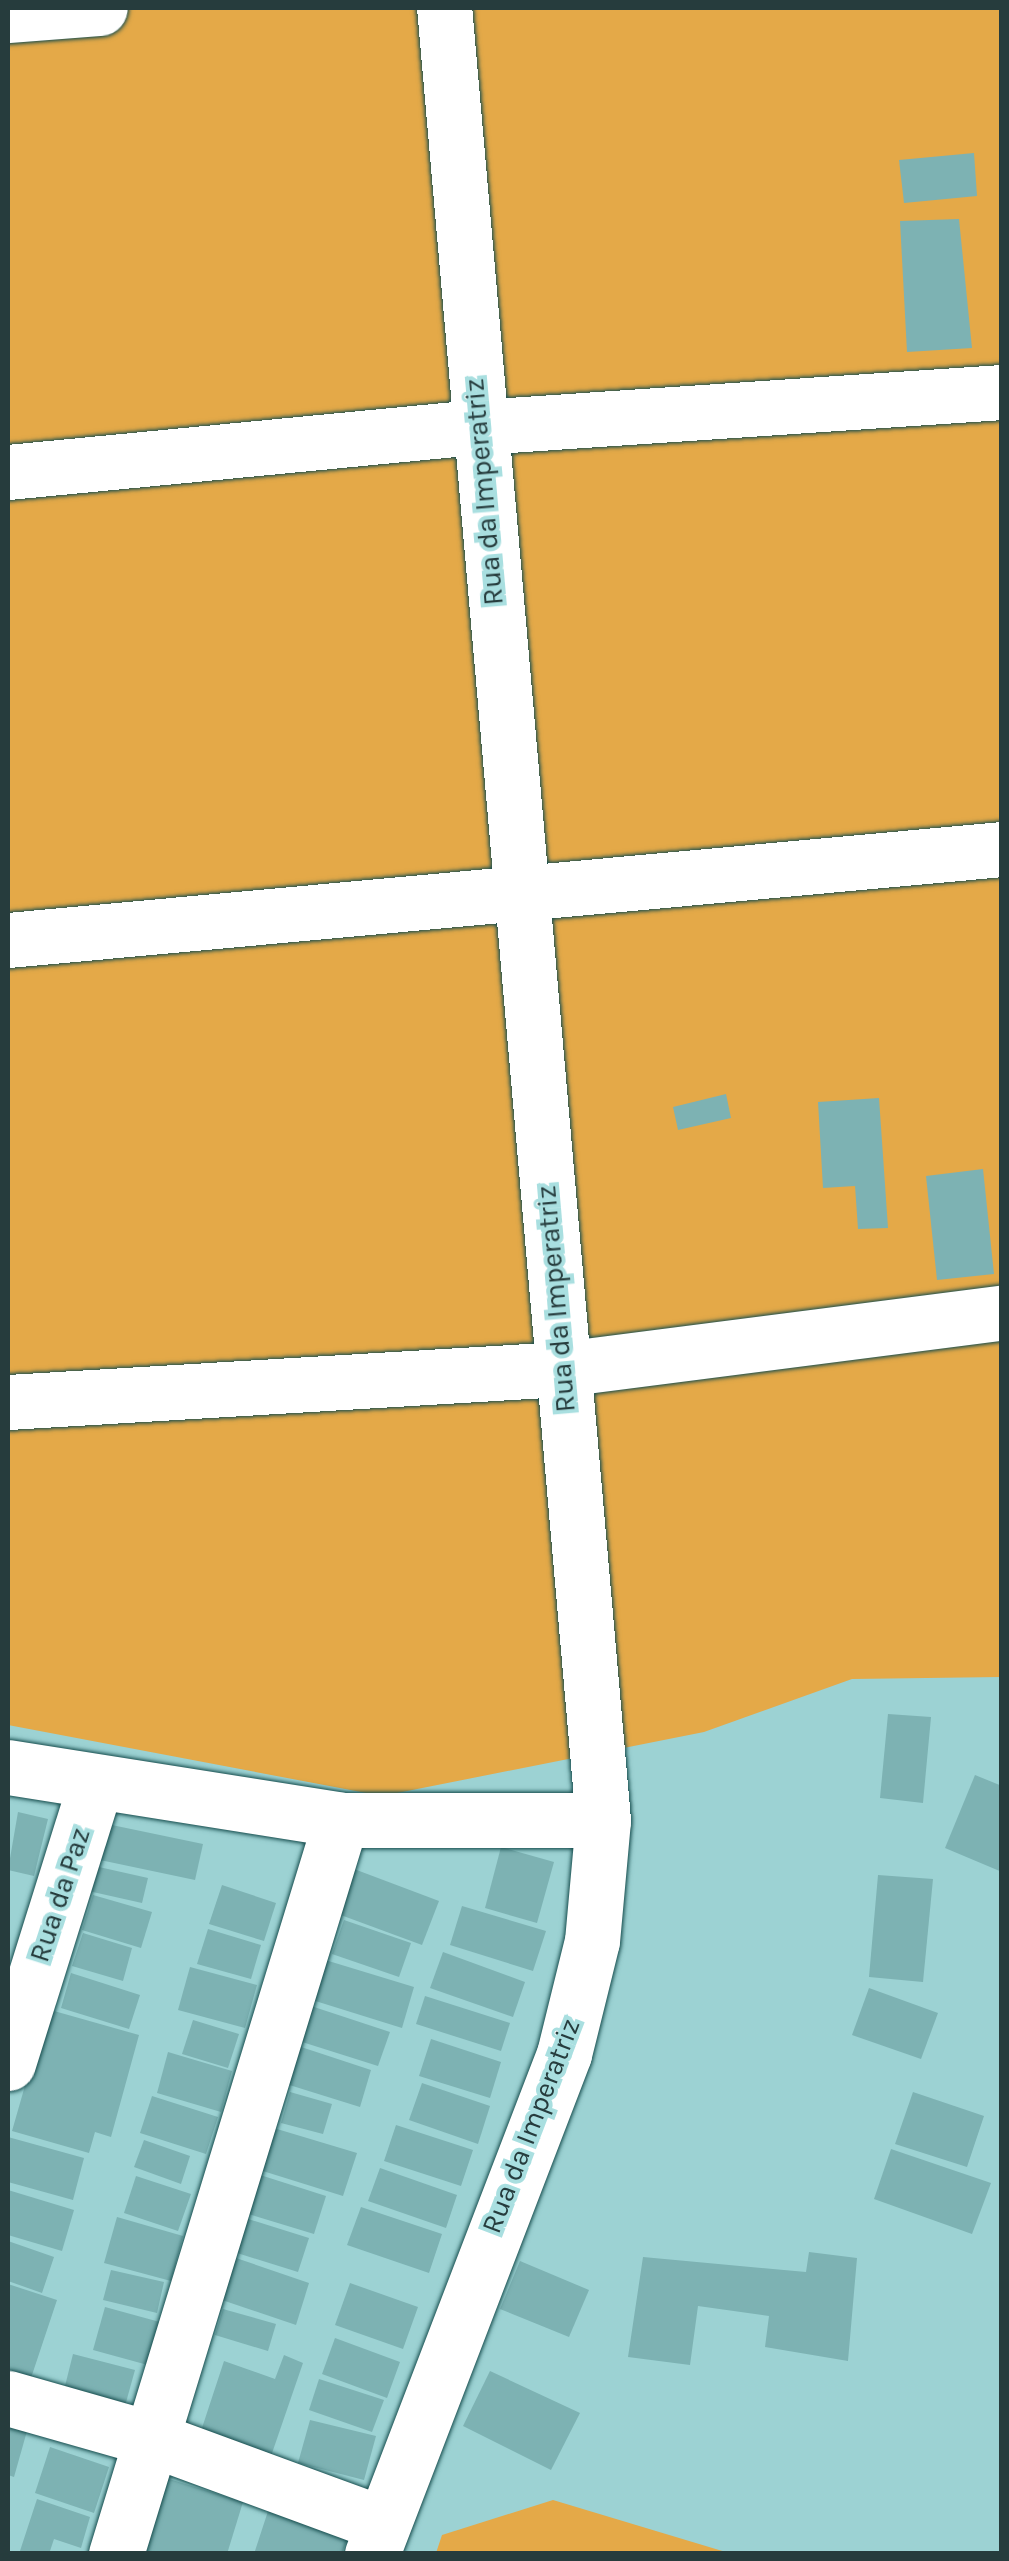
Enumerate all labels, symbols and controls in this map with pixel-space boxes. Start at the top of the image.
street label: Rua da Imperatriz [457,377,511,607]
street label: Rua da Imperatriz [529,1184,583,1414]
street label: Rua da Paz [23,1824,97,1966]
street label: Rua da Imperatriz [475,2014,587,2238]

